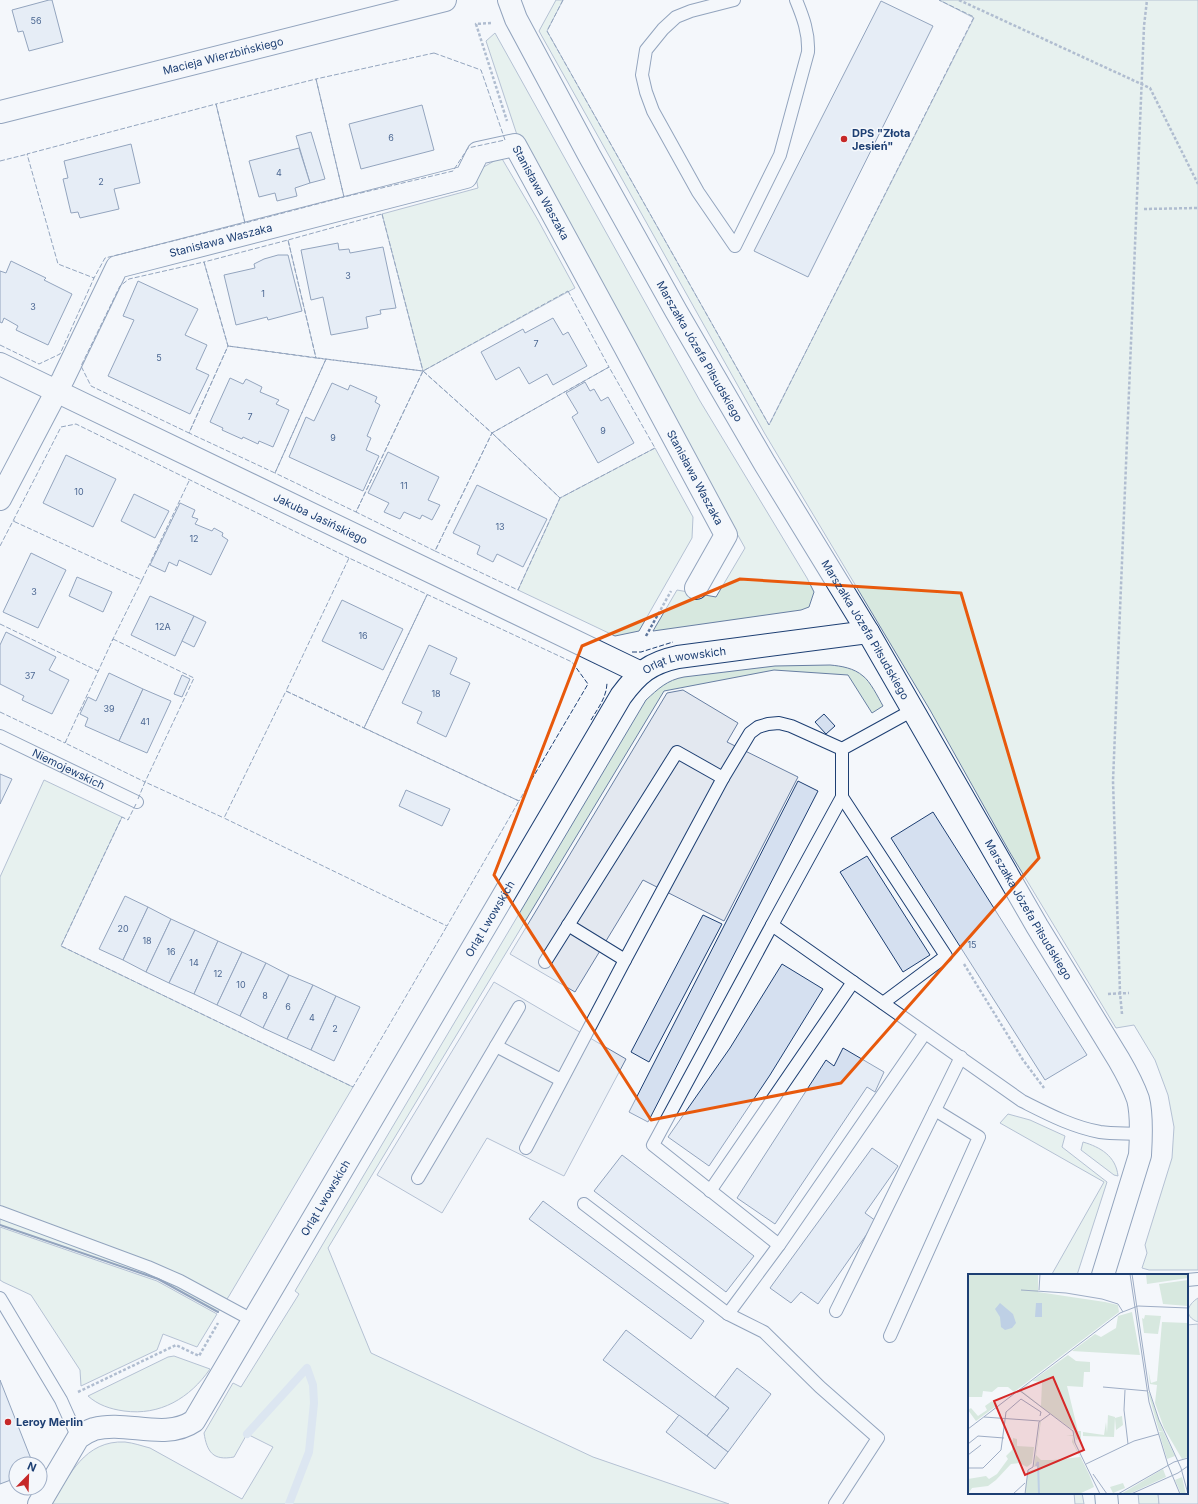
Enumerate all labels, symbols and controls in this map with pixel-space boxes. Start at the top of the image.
house number: 56 [30,15,42,26]
street label: Macieja Wierzbińskiego [161,34,285,78]
place label: DPS "Złota Jesień" [852,126,910,153]
house number: 6 [388,132,394,143]
marker: DPS "Złota Jesień" [839,134,849,144]
street label: Stanisława Waszaka [509,143,572,242]
house number: 4 [276,167,282,178]
house number: 2 [98,176,104,187]
street label: Stanisława Waszaka [168,220,274,260]
house number: 3 [345,270,351,281]
street label: Marszałka Józefa Piłsudskiego [654,278,746,425]
house number: 1 [261,288,265,299]
house number: 3 [30,301,36,312]
house number: 7 [533,338,539,349]
house number: 5 [156,352,162,363]
house number: 7 [247,411,253,422]
house number: 9 [600,425,606,436]
street label: Stanisława Waszaka [664,427,726,527]
house number: 9 [330,432,336,443]
house number: 11 [400,480,408,491]
house number: 10 [74,486,84,497]
street label: Jakuba Jasińskiego [271,490,370,547]
house number: 13 [495,521,505,532]
house number: 12 [189,533,199,544]
street label: Marszałka Józefa Piłsudskiego [818,557,913,702]
house number: 3 [31,586,37,597]
house number: 12A [155,621,171,632]
house number: 16 [358,630,368,641]
street label: Orląt Lwowskich [640,644,727,677]
house number: 37 [25,670,35,681]
house number: 18 [431,688,441,699]
house number: 39 [103,703,115,714]
house number: 41 [140,716,150,727]
street label: Niemojewskich [30,746,107,792]
street label: Marszałka Józefa Piłsudskiego [982,837,1075,983]
street label: Orląt Lwowskich [462,878,518,959]
house number: 20 [117,923,129,934]
house number: 18 [142,935,152,946]
house number: 15 [967,939,977,950]
house number: 16 [166,946,176,957]
house number: 14 [189,957,199,968]
house number: 12 [213,968,223,979]
house number: 10 [236,979,246,990]
house number: 8 [262,990,268,1001]
house number: 6 [285,1001,291,1012]
house number: 4 [309,1012,315,1023]
house number: 2 [332,1023,338,1034]
street label: Orląt Lwowskich [297,1157,353,1239]
inset map [968,1274,1188,1494]
place label: Leroy Merlin [16,1415,83,1429]
marker: Leroy Merlin [3,1417,13,1427]
north arrow [8,1456,48,1496]
text: N [25,1459,39,1475]

